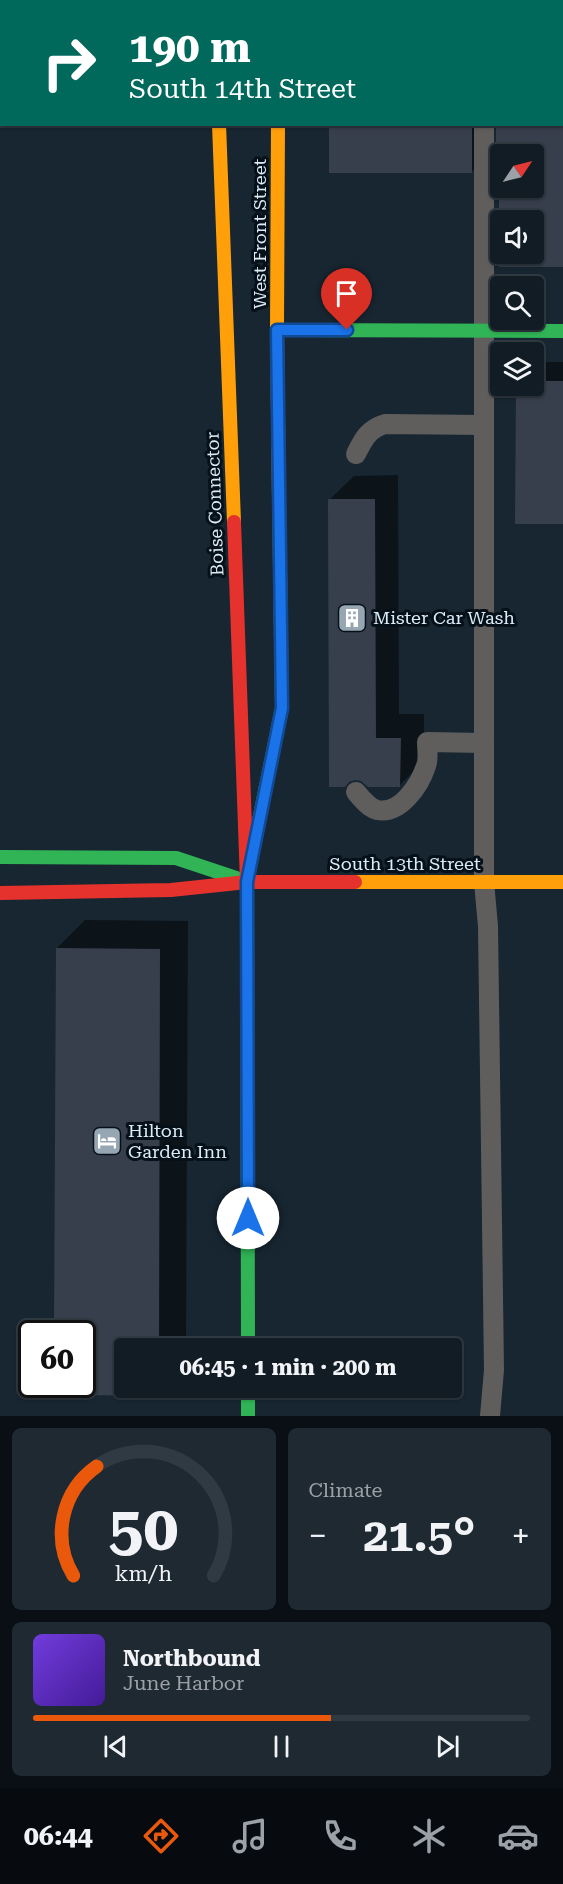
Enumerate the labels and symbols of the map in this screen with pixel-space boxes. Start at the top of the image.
north arrow [490,144,544,198]
street label: West Front Street [249,158,270,309]
pin [321,268,372,330]
street label: Boise Connector [201,432,228,576]
building icon: Mister Car Wash [336,602,368,634]
place label: Mister Car Wash [373,607,515,628]
street label: South 13th Street [329,853,481,874]
place label: Hilton Garden Inn [128,1120,227,1162]
hotel icon: Hilton Garden Inn [91,1125,123,1157]
position arrow [216,1186,280,1250]
speed limit sign: 60 [18,1320,96,1398]

